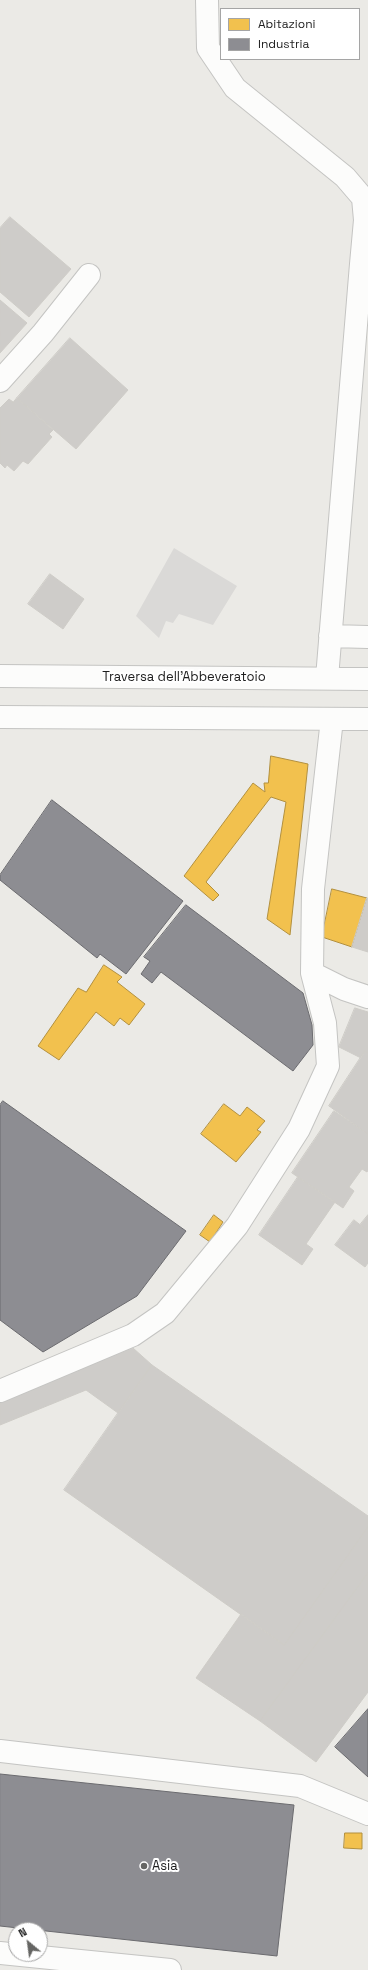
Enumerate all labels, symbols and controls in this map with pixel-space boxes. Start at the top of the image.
legend [220,8,360,60]
text: Abitazioni [258,16,316,32]
text: Industria [258,36,309,52]
street label: Traversa dell'Abbeveratoio [102,669,266,685]
place label: Asia [152,1858,178,1874]
marker: Asia [139,1861,149,1871]
north arrow [8,1922,48,1962]
text: N [16,1924,29,1940]

